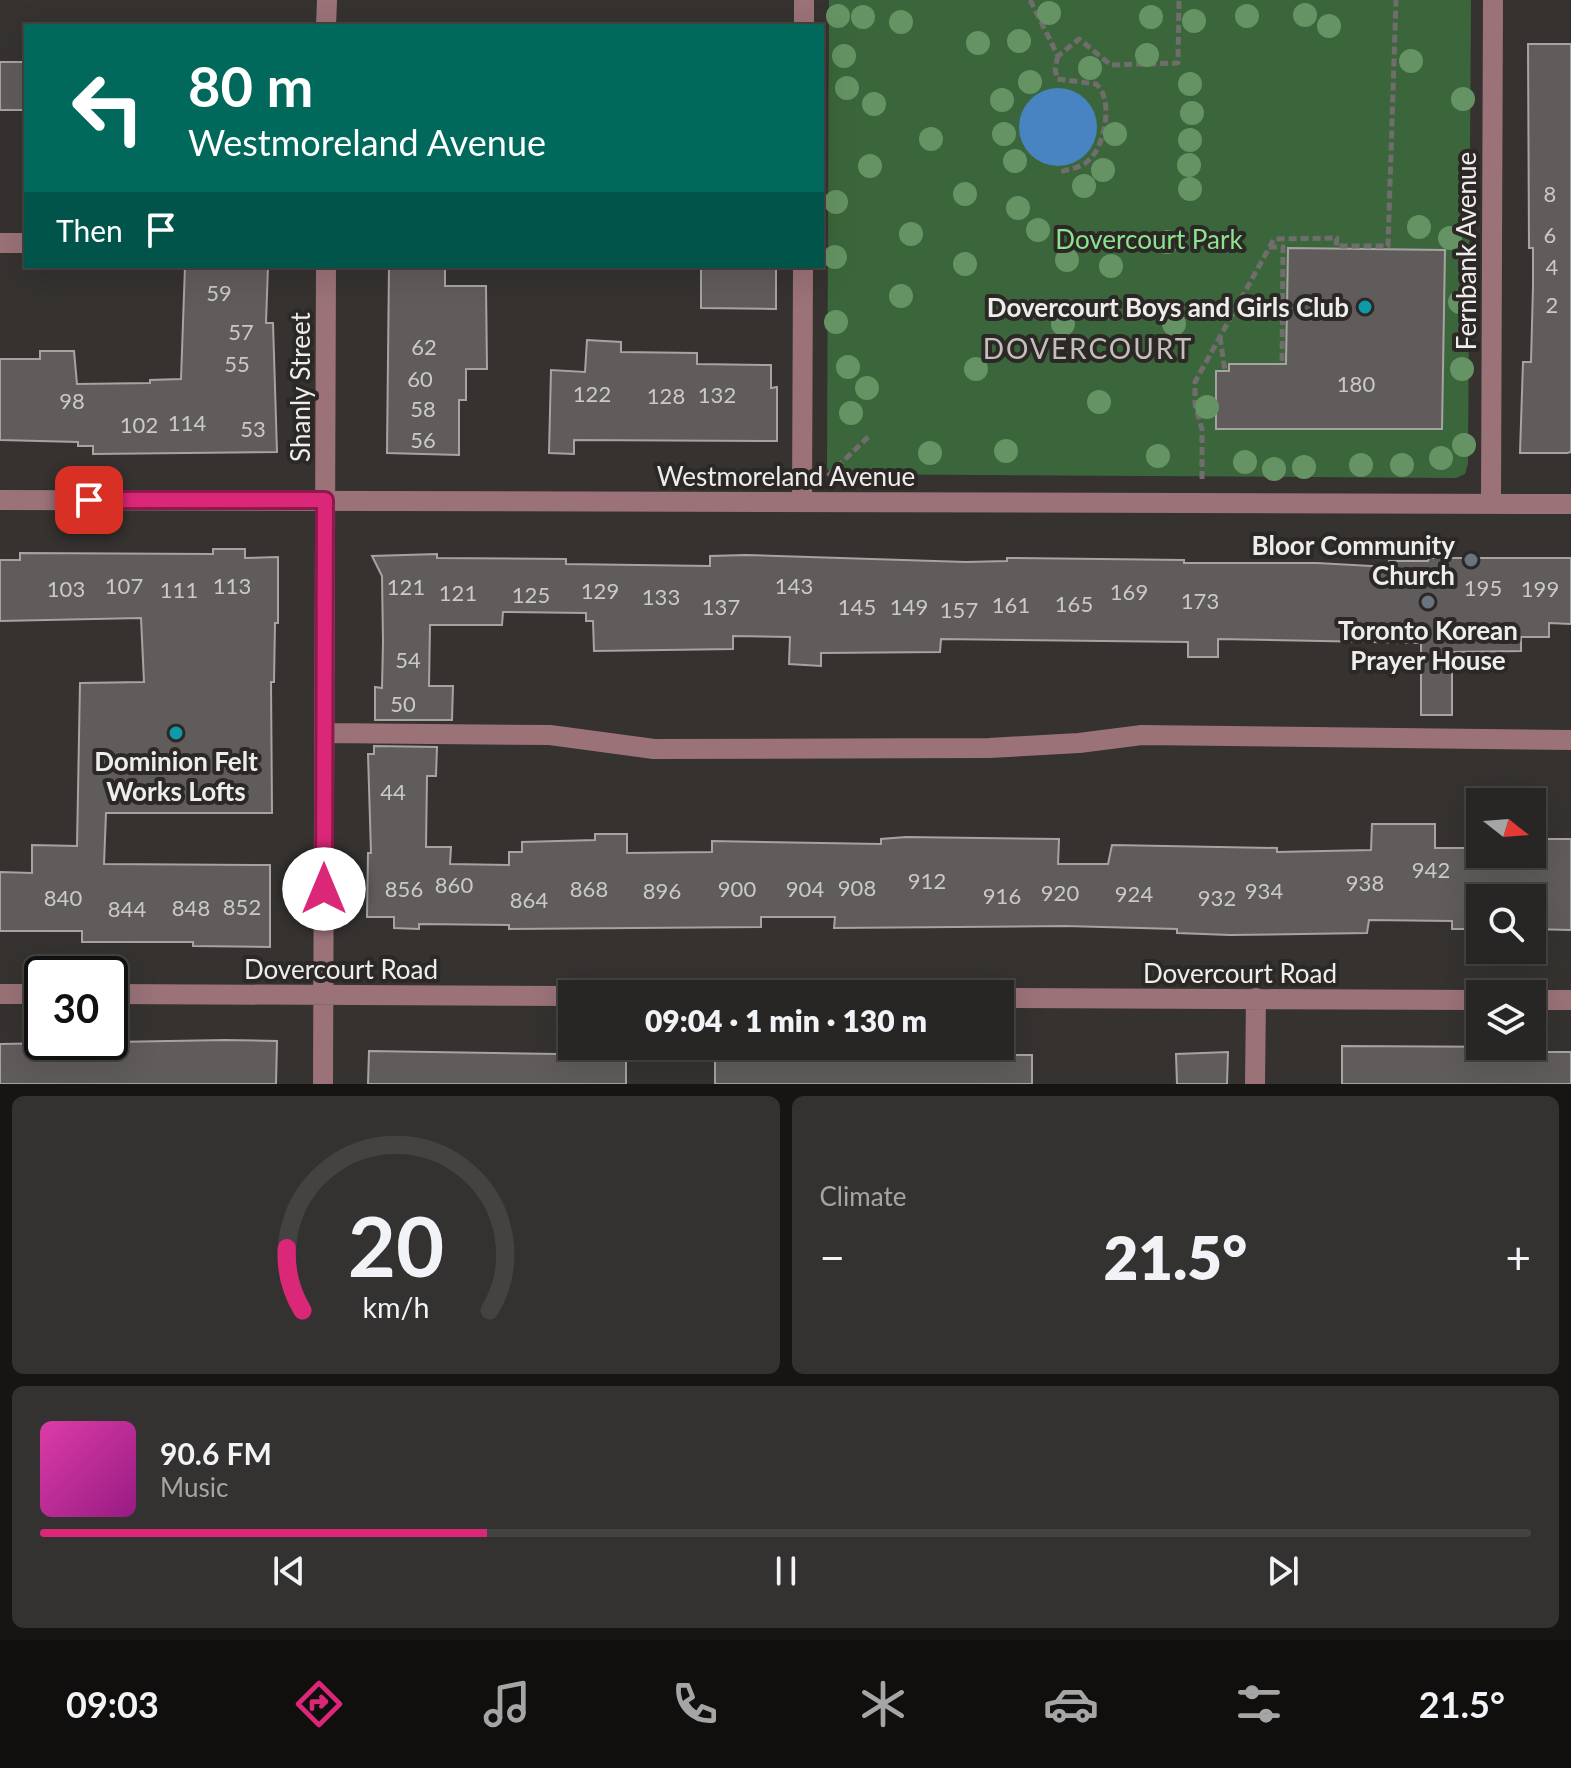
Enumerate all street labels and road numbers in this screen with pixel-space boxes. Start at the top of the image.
street label: Fernbank Avenue [1450,152,1482,350]
street label: Shanly Street [284,311,316,462]
street label: Westmoreland Avenue [657,460,915,492]
street label: Dovercourt Road [244,953,438,985]
street label: Dovercourt Road [1143,957,1337,989]

